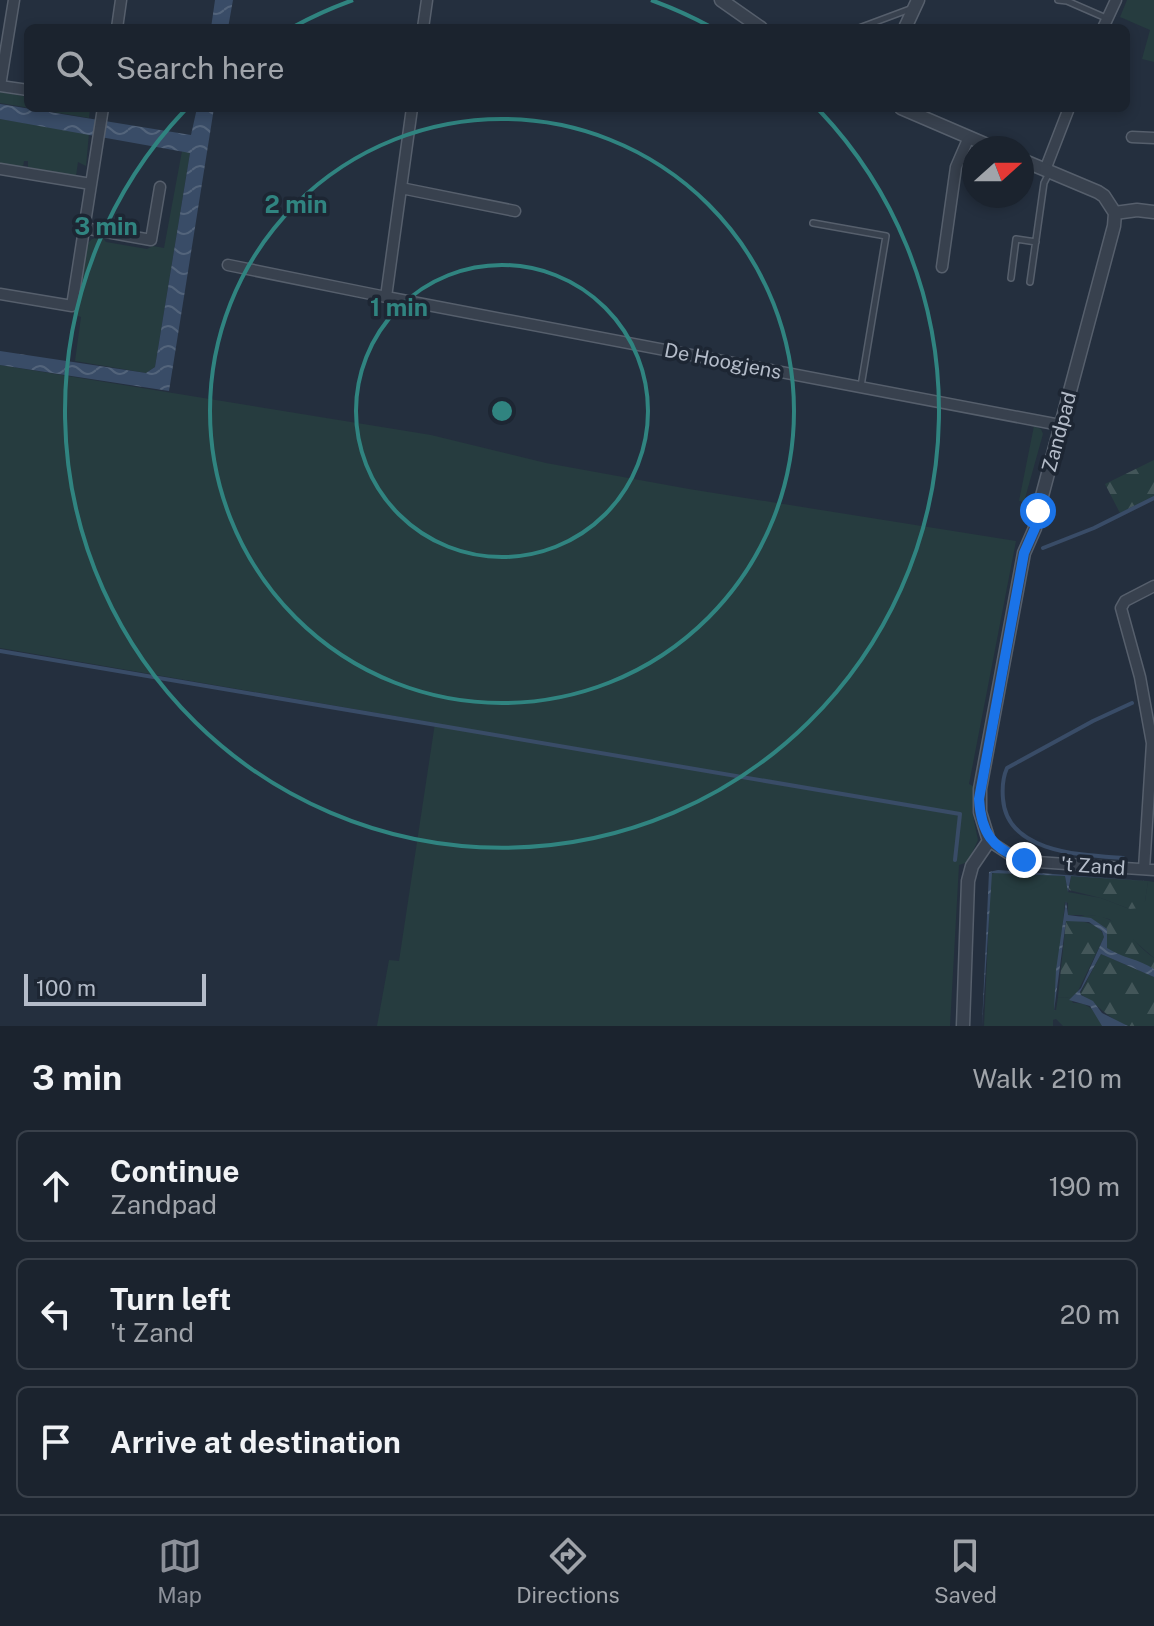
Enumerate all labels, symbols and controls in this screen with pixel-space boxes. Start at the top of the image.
search box [24,24,1130,112]
icon: search [52,46,96,90]
text: Search here [116,50,284,86]
north arrow [962,136,1034,208]
text: 2 min [265,190,327,218]
text: 3 min [74,212,138,240]
text: 1 min [370,293,428,321]
street label: De Hoogjens [662,338,784,384]
street label: Zandpad [1037,389,1081,475]
centre of rings [488,397,516,425]
route start [1020,493,1056,529]
route end [1006,842,1042,878]
street label: 't Zand [1060,852,1126,880]
scale bar [24,970,206,1006]
text: 100 m [36,975,96,1001]
text: 3 min [32,1058,122,1098]
text: Walk · 210 m [972,1063,1122,1094]
text: Continue [110,1153,240,1189]
icon: ahead [34,1164,78,1208]
text: 190 m [1049,1171,1120,1202]
text: Zandpad [110,1189,217,1220]
text: Turn left [110,1281,231,1317]
icon: left [34,1292,78,1336]
text: 20 m [1060,1299,1120,1330]
text: 't Zand [110,1317,194,1348]
icon: arrive [34,1420,78,1464]
text: Arrive at destination [110,1424,401,1460]
tab: Map [157,1534,202,1608]
tab: Directions [516,1534,620,1608]
tab: Saved [934,1534,997,1608]

